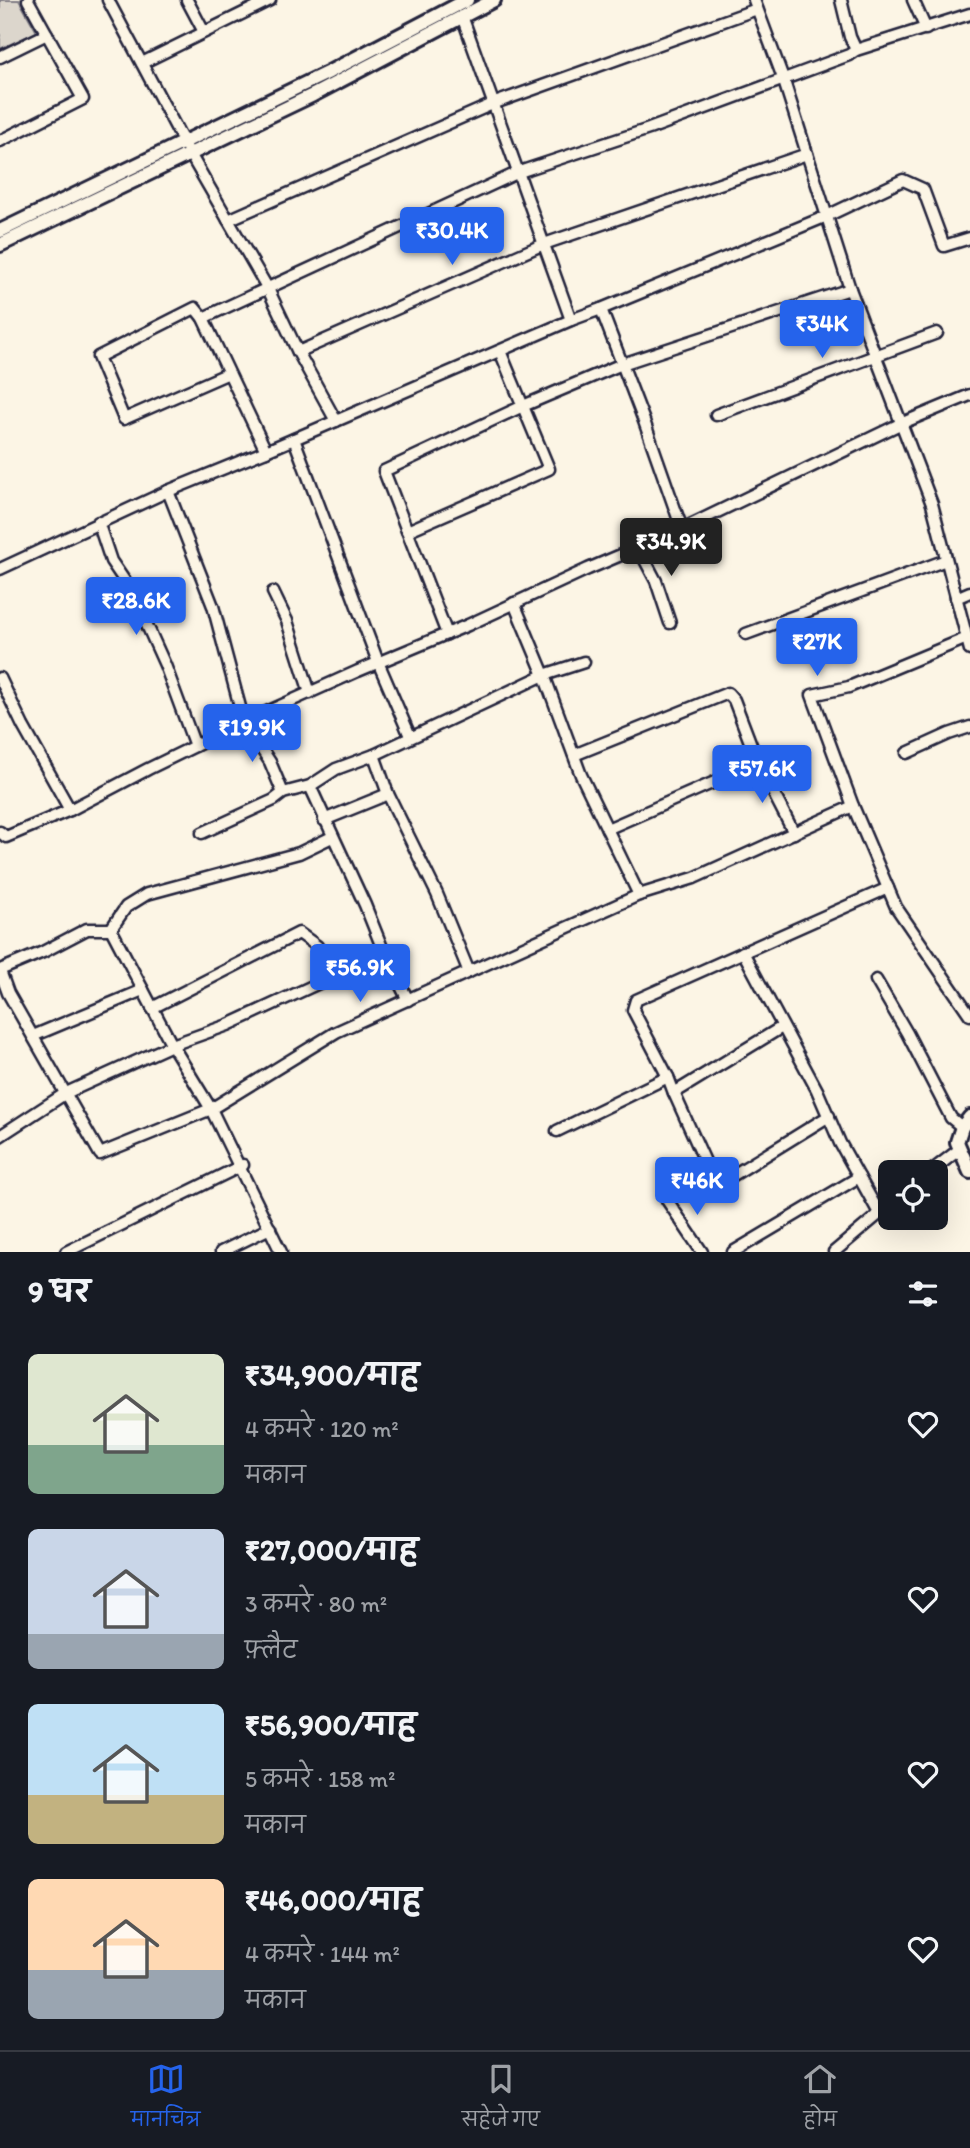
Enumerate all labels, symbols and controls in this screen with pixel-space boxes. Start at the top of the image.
pin: ₹30.4K [395,208,509,267]
text: ₹30.4K [416,216,488,244]
pin: ₹34K [781,300,863,360]
text: ₹34K [796,309,848,337]
pin: ₹34.9K [614,518,728,578]
text: ₹34.9K [636,527,706,555]
pin: ₹28.6K [79,578,193,637]
text: ₹28.6K [102,586,170,614]
pin: ₹27K [776,618,858,678]
text: ₹27K [792,627,842,655]
pin: ₹19.9K [195,704,309,764]
text: ₹19.9K [219,713,285,741]
pin: ₹57.6K [705,746,819,805]
text: ₹57.6K [728,754,796,782]
pin: ₹56.9K [303,944,417,1004]
text: ₹56.9K [326,953,394,981]
pin: ₹46K [656,1158,738,1217]
map controls [878,1160,948,1230]
button: locate [878,1160,948,1230]
text: ₹46K [671,1166,723,1194]
text: 9 घर [28,1273,90,1310]
icon: filters [904,1275,942,1313]
text: ₹34,900/माह [245,1356,419,1393]
icon: home [84,1382,168,1466]
icon: heart [904,1405,942,1443]
text: 4 कमरे · 120 m² [245,1415,399,1443]
text: मकान [245,1461,306,1489]
text: ₹27,000/माह [245,1531,418,1568]
icon: home [84,1557,168,1641]
icon: heart [904,1580,942,1618]
text: 3 कमरे · 80 m² [245,1590,387,1618]
text: फ़्लैट [245,1636,297,1664]
text: ₹56,900/माह [245,1706,416,1743]
icon: home [84,1732,168,1816]
icon: heart [904,1755,942,1793]
text: 5 कमरे · 158 m² [245,1765,395,1793]
text: मकान [245,1811,306,1839]
text: ₹46,000/माह [245,1881,421,1918]
icon: home [84,1907,168,1991]
icon: heart [904,1930,942,1968]
text: 4 कमरे · 144 m² [245,1940,400,1968]
text: मकान [245,1986,306,2014]
tab: मानचित्र [131,2060,200,2140]
tab: सहेजे गए [462,2060,540,2140]
tab: होम [801,2060,839,2140]

